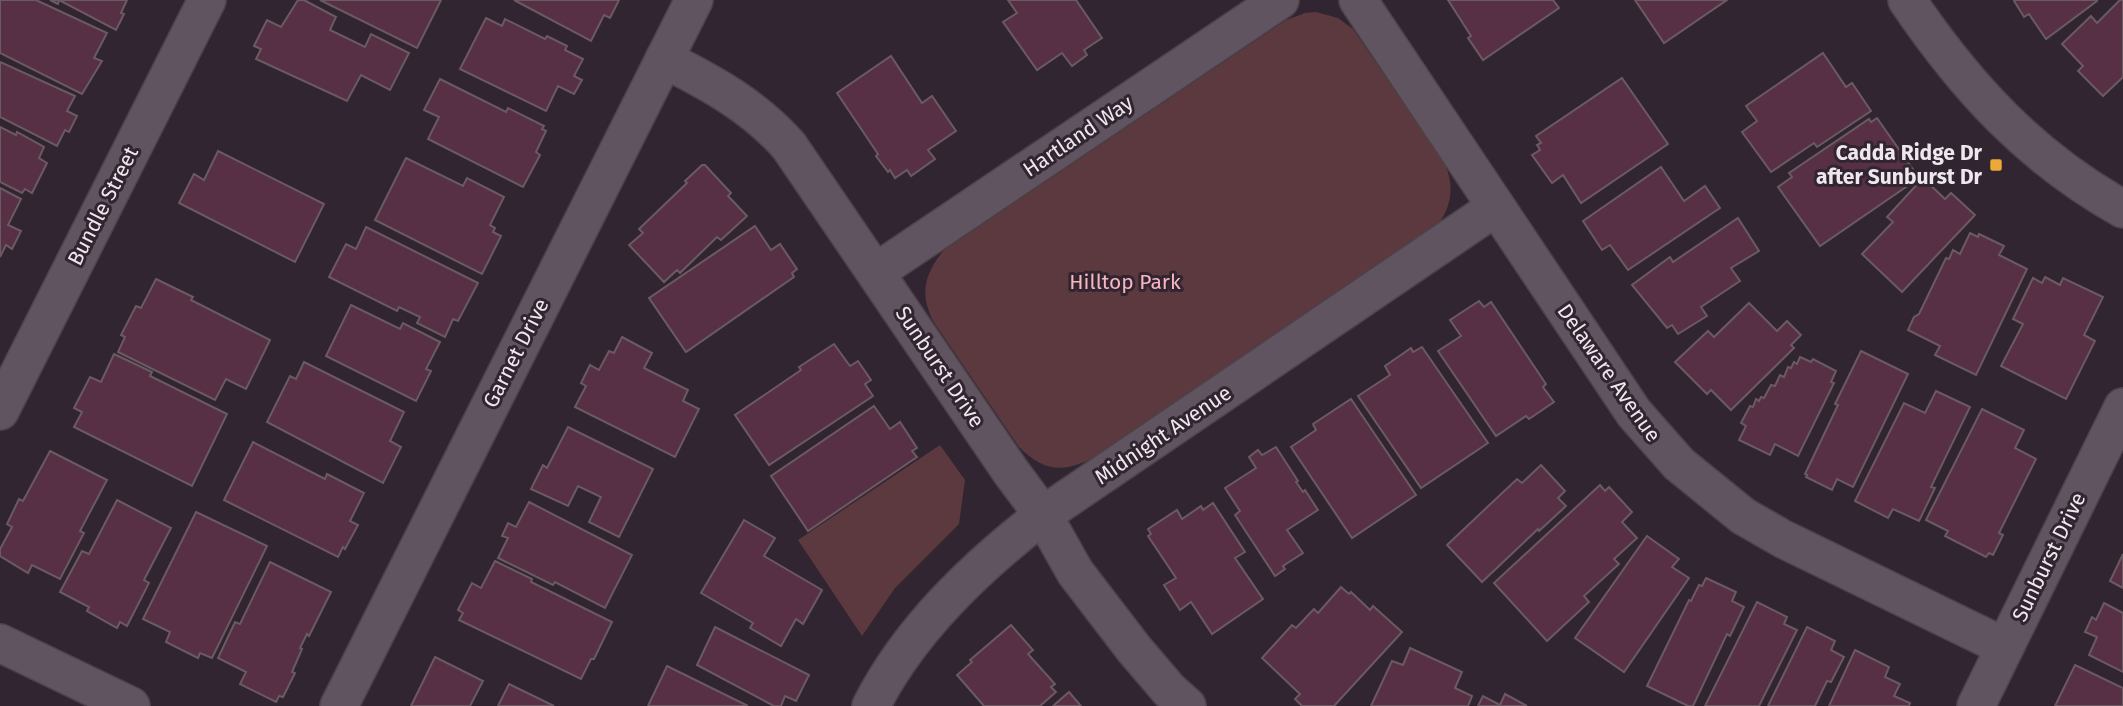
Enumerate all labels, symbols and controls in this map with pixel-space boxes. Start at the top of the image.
street label: Hartland Way [1018,89,1139,182]
place label: Cadda Ridge Dr after Sunburst Dr [1816,140,1983,190]
street label: Bundle Street [62,142,144,270]
marker: Cadda Ridge Dr after Sunburst Dr [1988,157,2004,173]
park label: Hilltop Park [1069,269,1181,295]
street label: Garnet Drive [477,294,555,412]
street label: Delaware Avenue [1552,299,1666,447]
street label: Sunburst Drive [890,301,990,433]
street label: Midnight Avenue [1090,380,1236,490]
street label: Sunburst Drive [2006,488,2092,626]

